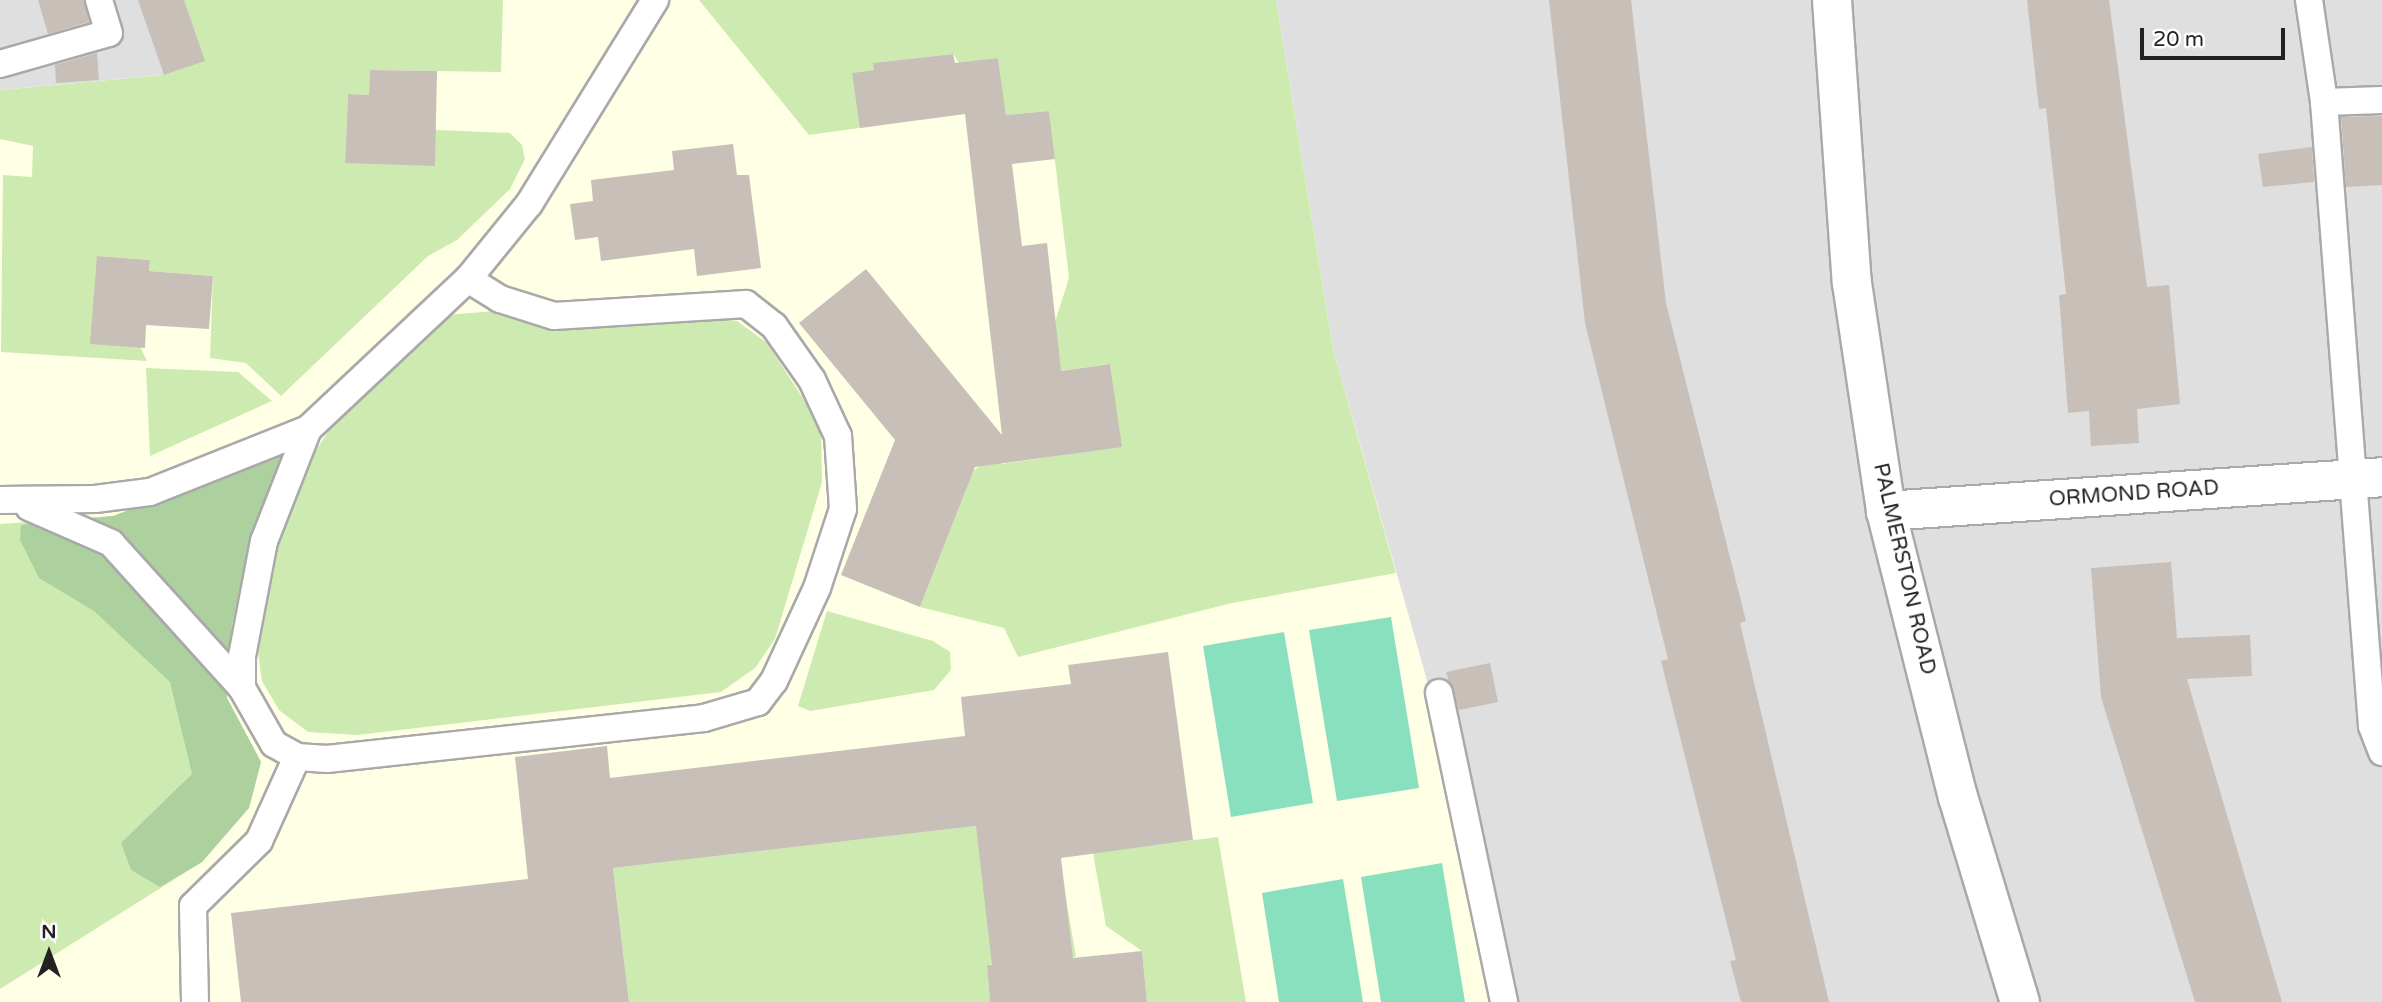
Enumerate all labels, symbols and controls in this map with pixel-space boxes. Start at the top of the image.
scale bar [2144,14,2289,58]
text: 20 m [2153,27,2204,52]
street label: PALMERSTON ROAD [1867,461,1941,677]
street label: ORMOND ROAD [2048,475,2220,513]
north arrow [14,918,84,988]
text: N [41,921,57,943]

